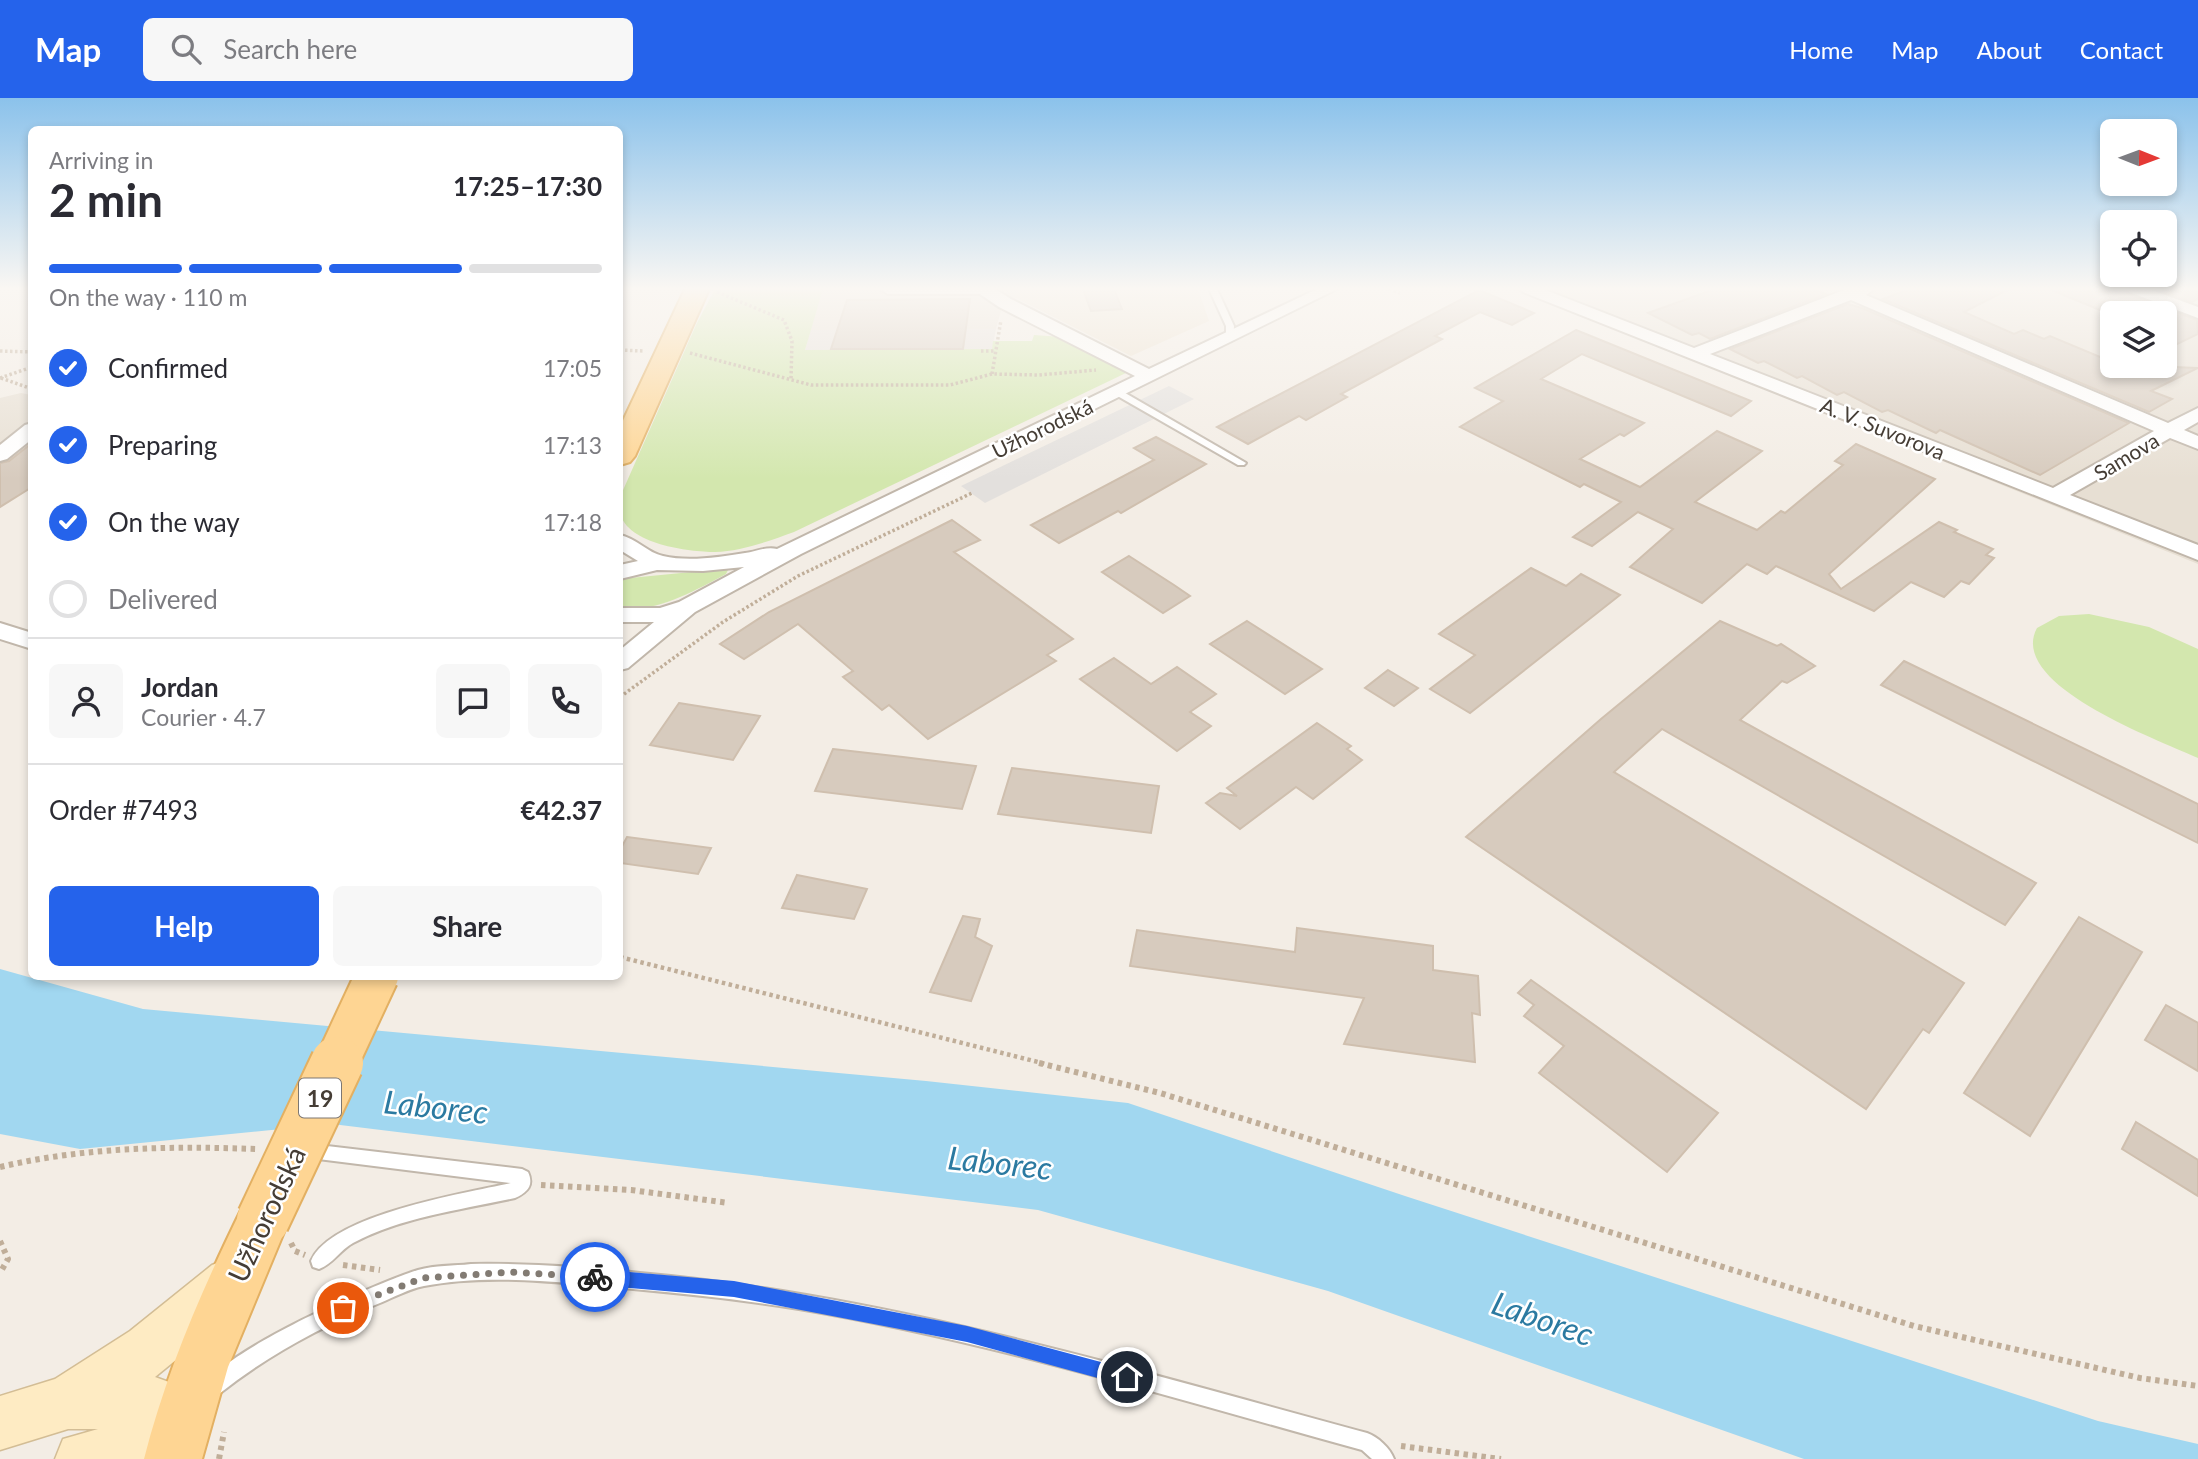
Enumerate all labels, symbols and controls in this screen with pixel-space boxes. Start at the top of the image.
search box [143,18,633,81]
text: Map [35,29,101,69]
icon: search [167,30,205,68]
text: Search here [223,33,357,65]
text: Home [1789,35,1853,64]
text: Map [1891,35,1939,64]
text: About [1977,35,2042,64]
text: Contact [2080,35,2163,64]
north arrow [2100,119,2177,196]
map controls [2100,119,2177,378]
text: Arriving in [49,146,153,174]
text: 17:25–17:30 [453,170,602,202]
text: 2 min [49,172,163,227]
button: locate [2100,210,2177,287]
text: On the way · 110 m [49,283,248,311]
button: layers [2100,301,2177,378]
icon: check [49,349,87,387]
text: Confirmed [108,352,228,384]
text: 17:05 [543,354,602,382]
street label: A. V. Suvorova [1817,392,1949,464]
street label: Užhorodská [987,393,1097,463]
icon: check [49,426,87,464]
street label: Samova [2089,427,2163,485]
text: Preparing [108,429,217,461]
text: 17:13 [543,431,602,459]
icon: check [49,503,87,541]
text: On the way [108,506,240,538]
text: 17:18 [543,508,602,536]
text: Delivered [108,583,218,615]
button: person [49,664,123,738]
button: chat [436,664,510,738]
button: phone [528,664,602,738]
text: Jordan [141,671,219,703]
text: Courier · 4.7 [141,703,266,731]
text: Order #7493 [49,794,198,826]
text: €42.37 [520,794,602,826]
button: Help [49,886,319,966]
button: Share [333,886,602,966]
road number: 19 [299,1079,341,1118]
water label: Laborec [382,1081,490,1131]
water label: Laborec [946,1137,1054,1187]
street label: Užhorodská [220,1141,312,1287]
courier [560,1242,630,1312]
icon: bike [576,1258,614,1296]
pin [313,1278,373,1338]
water label: Laborec [1487,1283,1599,1353]
icon: bag [324,1289,362,1327]
pin [1097,1347,1157,1407]
icon: home [1108,1358,1146,1396]

